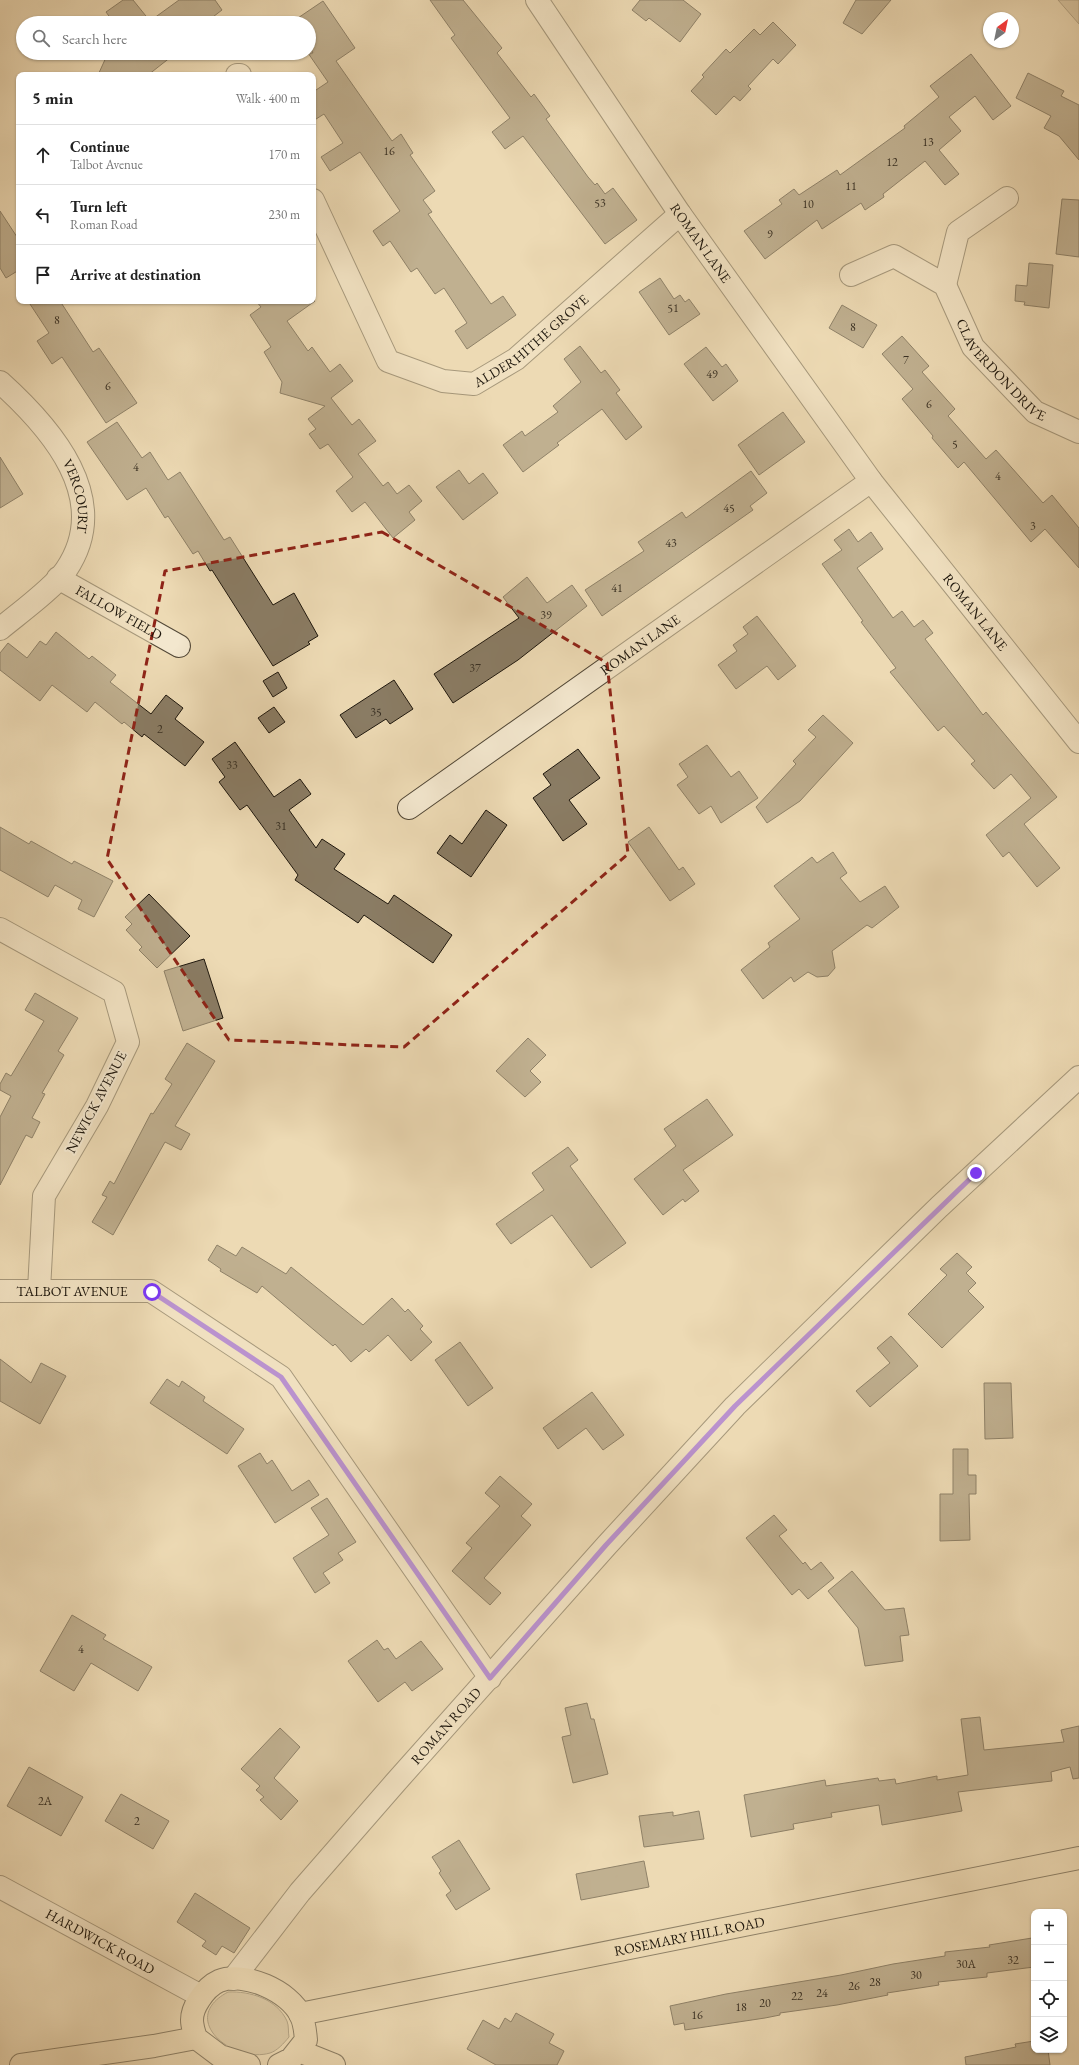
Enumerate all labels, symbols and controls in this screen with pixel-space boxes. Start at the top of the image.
north arrow [983,12,1019,48]
search box [16,16,316,60]
icon: search [30,27,52,49]
text: Search here [62,29,127,48]
text: 5 min [32,87,73,109]
text: Walk · 400 m [236,90,300,107]
house number: 13 [922,134,934,150]
text: Continue [70,137,130,156]
house number: 16 [383,143,395,159]
icon: ahead [32,144,54,166]
text: 170 m [269,146,300,163]
house number: 12 [886,154,898,170]
text: Talbot Avenue [70,156,143,173]
house number: 11 [845,178,857,194]
house number: 53 [594,195,606,211]
house number: 10 [802,196,814,212]
text: Turn left [70,197,127,216]
street label: ROMAN LANE [666,200,735,286]
icon: left [32,204,54,226]
text: 230 m [269,206,300,223]
text: Roman Road [70,216,138,233]
house number: 9 [767,226,773,242]
icon: arrive [32,264,54,286]
text: Arrive at destination [70,265,201,284]
street label: ALDERHITHE GROVE [469,290,592,392]
house number: 51 [667,300,679,316]
house number: 8 [54,312,60,328]
street label: CLAVERDON DRIVE [952,316,1049,425]
house number: 8 [850,319,856,335]
house number: 7 [903,352,909,368]
house number: 49 [706,366,718,382]
house number: 6 [105,378,111,394]
house number: 6 [926,396,932,412]
house number: 5 [952,436,958,452]
street label: VERCOURT [59,456,92,535]
house number: 4 [133,459,139,475]
house number: 4 [995,468,1001,484]
house number: 45 [723,500,735,516]
house number: 3 [1030,518,1036,534]
house number: 43 [665,535,677,551]
street label: ROMAN LANE [939,570,1012,654]
house number: 41 [611,580,623,596]
street label: FALLOW FIELD [72,581,166,644]
house number: 39 [540,607,552,623]
street label: ROMAN LANE [597,610,684,679]
house number: 37 [469,660,481,676]
house number: 35 [370,704,382,720]
house number: 2 [157,721,163,737]
house number: 33 [226,757,238,773]
house number: 31 [275,818,287,834]
street label: NEWICK AVENUE [61,1048,131,1156]
route end [967,1164,985,1182]
street label: TALBOT AVENUE [16,1282,128,1300]
route start [143,1283,161,1301]
house number: 4 [78,1641,84,1657]
street label: ROMAN ROAD [407,1683,485,1768]
house number: 2A [38,1793,53,1809]
house number: 2 [134,1813,140,1829]
street label: HARDWICK ROAD [43,1904,158,1978]
map controls [1031,1909,1067,2053]
button: + [1031,1909,1067,1945]
street label: ROSEMARY HILL ROAD [612,1912,766,1960]
button: − [1031,1945,1067,1981]
house number: 32 [1007,1952,1019,1968]
house number: 30A [956,1956,977,1972]
house number: 30 [910,1967,922,1983]
house number: 28 [869,1974,881,1990]
house number: 26 [848,1978,860,1994]
button: locate [1031,1981,1067,2017]
house number: 24 [816,1985,828,2001]
house number: 22 [791,1988,803,2004]
house number: 20 [759,1995,771,2011]
house number: 18 [735,1999,747,2015]
house number: 16 [691,2007,703,2023]
button: layers [1031,2017,1067,2053]

